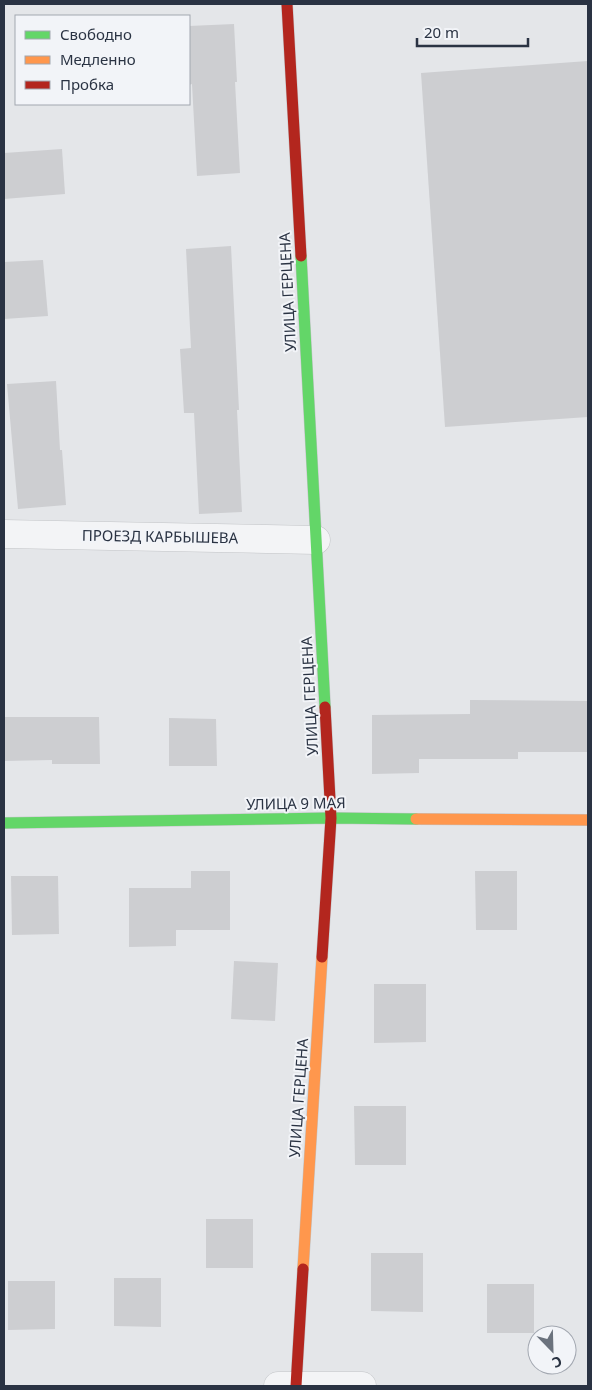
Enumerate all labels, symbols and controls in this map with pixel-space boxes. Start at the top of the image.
legend [15,15,190,105]
scale bar [417,15,528,47]
text: 20 m [424,22,459,42]
text: Свободно [60,24,132,44]
text: Медленно [60,49,136,69]
text: Пробка [60,74,114,94]
street label: УЛИЦА ГЕРЦЕНА [274,231,300,352]
street label: ПРОЕЗД КАРБЫШЕВА [82,525,239,547]
street label: УЛИЦА ГЕРЦЕНА [296,635,322,756]
street label: УЛИЦА 9 МАЯ [246,792,346,814]
street label: УЛИЦА ГЕРЦЕНА [284,1037,312,1158]
north arrow [527,1325,577,1375]
text: С [549,1352,565,1373]

